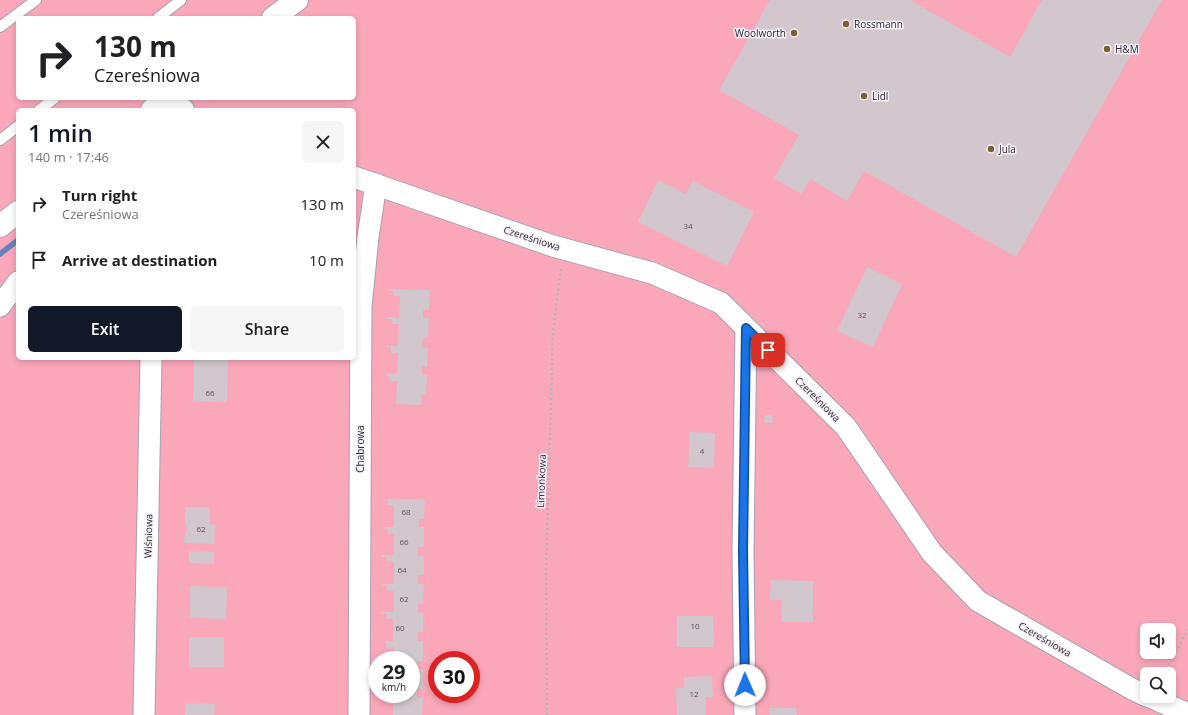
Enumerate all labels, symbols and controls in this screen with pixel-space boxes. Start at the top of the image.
place label: Rossmann [854,17,903,31]
marker: Rossmann [841,19,851,29]
place label: Woolworth [735,26,786,40]
text: 130 m [94,27,177,65]
marker: Woolworth [789,28,799,38]
icon: right [28,32,80,84]
place label: H&M [1115,42,1139,56]
marker: H&M [1102,44,1112,54]
text: Czereśniowa [94,63,200,87]
place label: Lidl [872,89,888,103]
marker: Lidl [859,91,869,101]
text: 1 min [28,116,93,149]
button: close [302,121,344,163]
place label: Jula [998,142,1016,156]
marker: Jula [986,144,996,154]
text: 140 m · 17:46 [28,148,109,166]
text: Turn right [62,185,137,205]
icon: right [28,193,50,215]
text: 130 m [300,194,344,214]
text: Czereśniowa [62,205,139,223]
house number: 34 [683,220,693,231]
street label: Czereśniowa [502,222,562,254]
icon: arrive [28,249,50,271]
text: Arrive at destination [62,250,217,270]
text: 10 m [309,250,344,270]
button: Exit [28,306,182,352]
button: Share [190,306,344,352]
house number: 32 [857,309,867,320]
pin [751,333,785,367]
icon: arrive [757,339,779,361]
street label: Czereśniowa [792,373,844,425]
house number: 66 [205,387,215,398]
street label: Chabrowa [353,425,367,473]
house number: 4 [700,445,705,456]
street label: Limonkowa [533,454,549,508]
house number: 68 [401,506,411,517]
street label: Wiśniowa [141,514,155,558]
house number: 62 [196,523,206,534]
house number: 66 [399,536,409,547]
house number: 64 [397,564,407,575]
house number: 62 [399,593,409,604]
street label: Czereśniowa [1016,618,1074,660]
house number: 10 [690,620,700,631]
house number: 60 [395,622,405,633]
map controls [1140,623,1176,703]
button: sound [1140,623,1176,659]
speed limit sign: 30 [428,651,480,703]
text: 29 [383,658,405,685]
position arrow [724,664,766,706]
button: search [1140,667,1176,703]
text: km/h [382,680,406,694]
house number: 12 [689,688,699,699]

